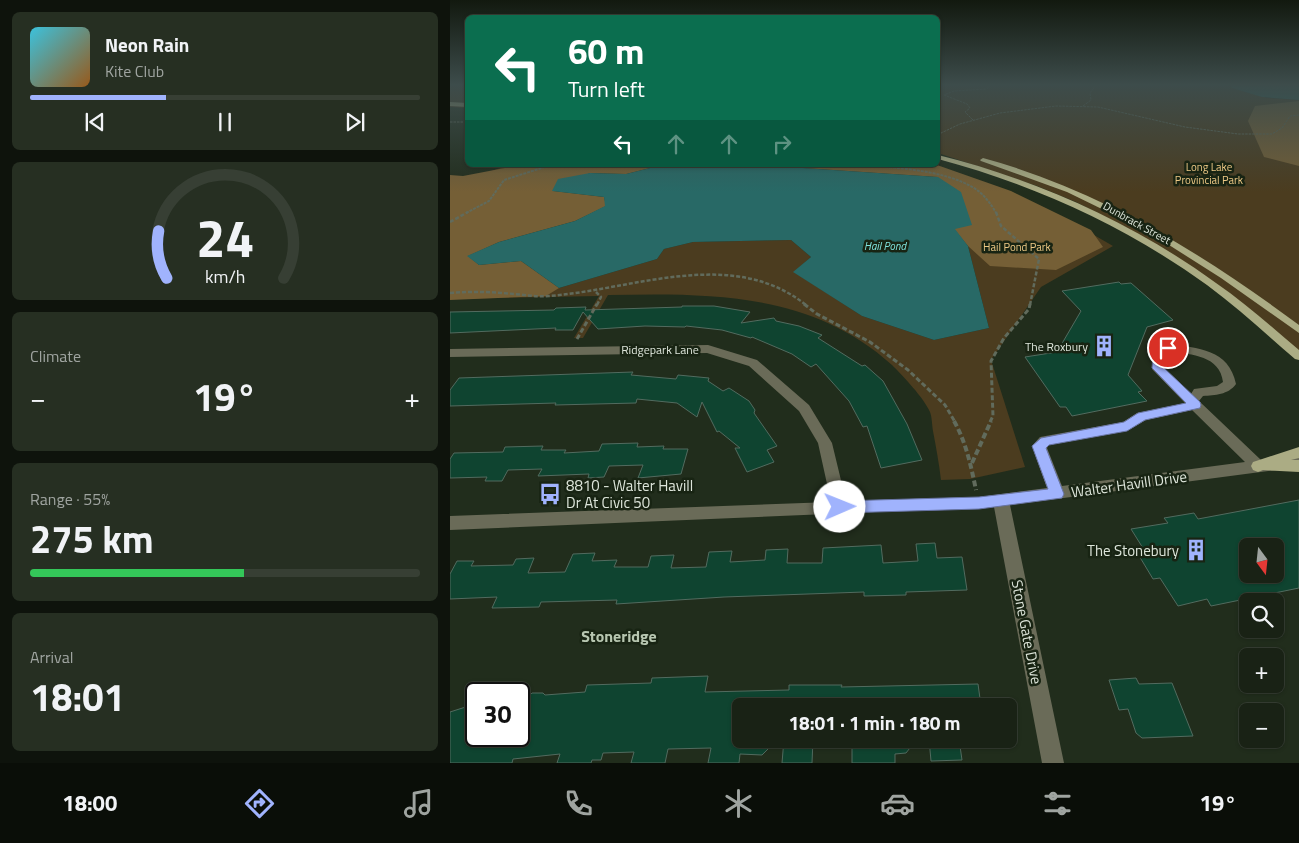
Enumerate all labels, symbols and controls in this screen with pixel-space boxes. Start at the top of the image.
text: 60 m [568,24,644,78]
text: Neon Rain [105,30,189,59]
icon: left [485,35,550,100]
text: Kite Club [105,59,164,83]
text: Turn left [568,72,645,106]
icon: previous [81,108,109,136]
icon: pause [211,108,239,136]
icon: next [341,108,369,136]
icon: left [609,130,637,158]
icon: ahead [662,130,690,158]
icon: ahead [715,130,743,158]
icon: right [768,130,796,158]
park label: Long Lake Provincial Park [1175,159,1244,188]
text: 24 [196,198,254,277]
street label: Dunbrack Street [1100,198,1174,248]
water label: Hail Pond [864,238,907,254]
park label: Hail Pond Park [983,239,1052,255]
text: km/h [205,263,245,290]
pin [1147,327,1189,369]
building icon: The Roxbury [1091,333,1117,359]
icon: arrive [1154,334,1182,362]
place label: The Roxbury [1025,337,1088,356]
street label: Ridgepark Lane [621,340,699,359]
text: Climate [30,344,81,368]
text: 19° [193,368,257,426]
text: − [30,376,46,419]
text: + [404,376,420,419]
street label: Walter Havill Drive [1070,465,1188,503]
place label: 8810 - Walter Havill Dr At Civic 50 [566,474,693,514]
position arrow [813,480,865,532]
bus stop icon: 8810 - Walter Havill Dr At Civic 50 [537,481,563,507]
text: Range · 55% [30,487,110,511]
text: 275 km [30,510,154,568]
building icon: The Stonebury [1183,537,1209,563]
north arrow [1239,538,1284,582]
map controls [1239,538,1284,748]
place label: The Stonebury [1087,539,1179,562]
street label: Stone Gate Drive [1006,578,1048,686]
button: search [1239,593,1284,638]
district label: Stoneridge [581,624,657,648]
text: Arrival [30,645,73,669]
button: + [1239,648,1284,693]
text: 18:01 [30,668,125,726]
speed limit sign: 30 [465,682,530,747]
button: − [1239,703,1284,748]
text: 18:01 · 1 min · 180 m [788,708,961,737]
text: 18:00 [62,786,117,820]
icon: directions [242,786,277,821]
icon: music [401,786,436,821]
icon: phone [561,786,596,821]
icon: climate [721,786,756,821]
icon: car [880,786,915,821]
icon: filters [1040,786,1075,821]
text: 19° [1200,786,1237,820]

